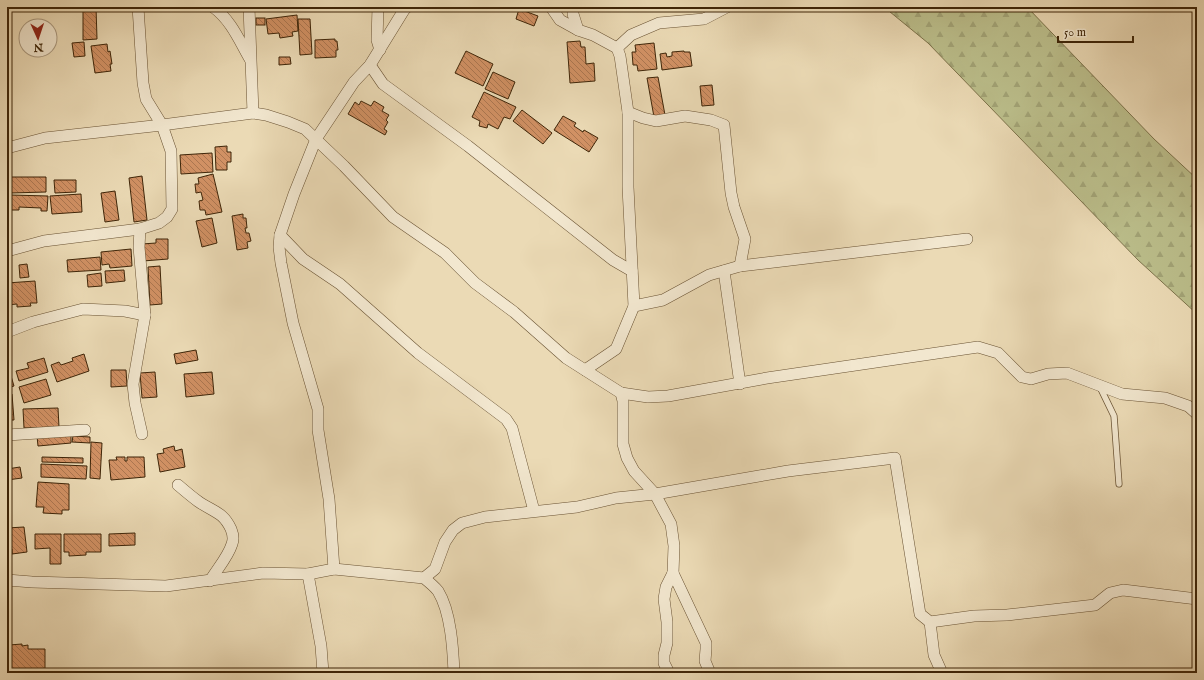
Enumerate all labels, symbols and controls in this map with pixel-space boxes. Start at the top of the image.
north arrow [18,18,58,58]
scale bar [1058,18,1133,44]
text: 50 m [1064,25,1086,40]
text: N [33,40,45,54]

